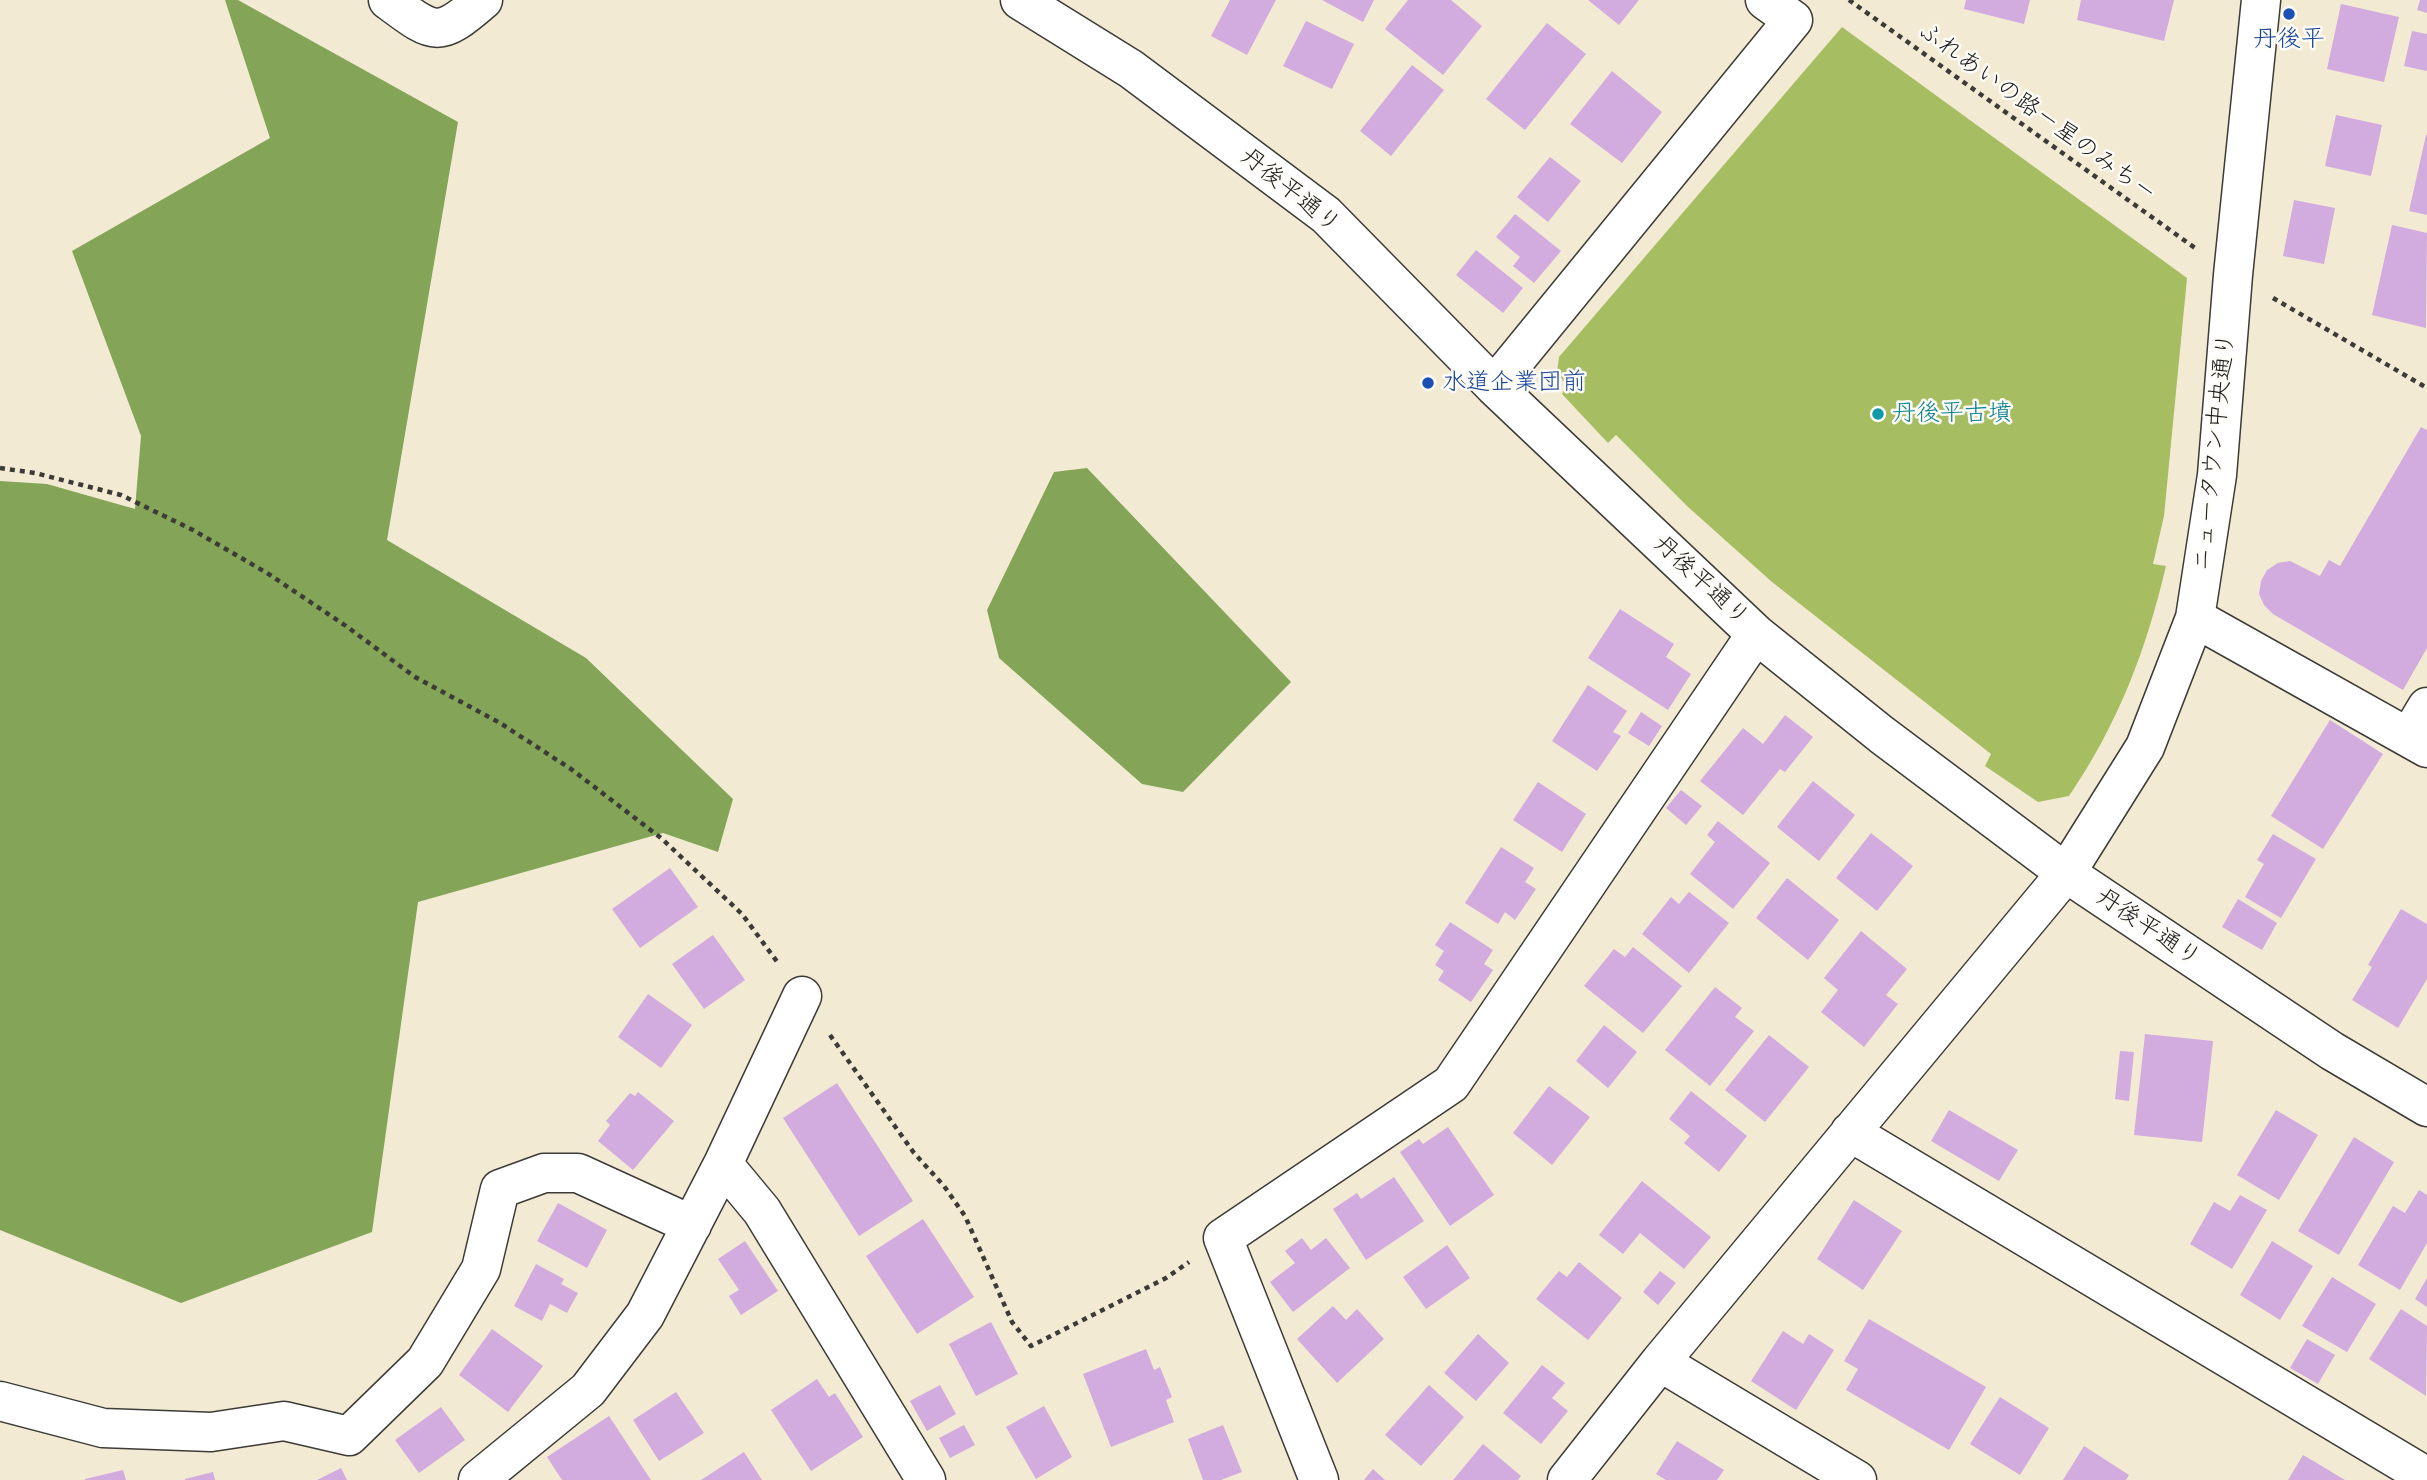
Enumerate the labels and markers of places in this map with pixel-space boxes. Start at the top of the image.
marker: 丹後平 [2281,6,2297,22]
place label: 丹後平 [2253,26,2325,54]
place label: 水道企業団前 [1442,369,1586,397]
marker: 水道企業団前 [1420,375,1436,391]
place label: 丹後平古墳 [1892,400,2012,428]
marker: 丹後平古墳 [1870,406,1886,422]

